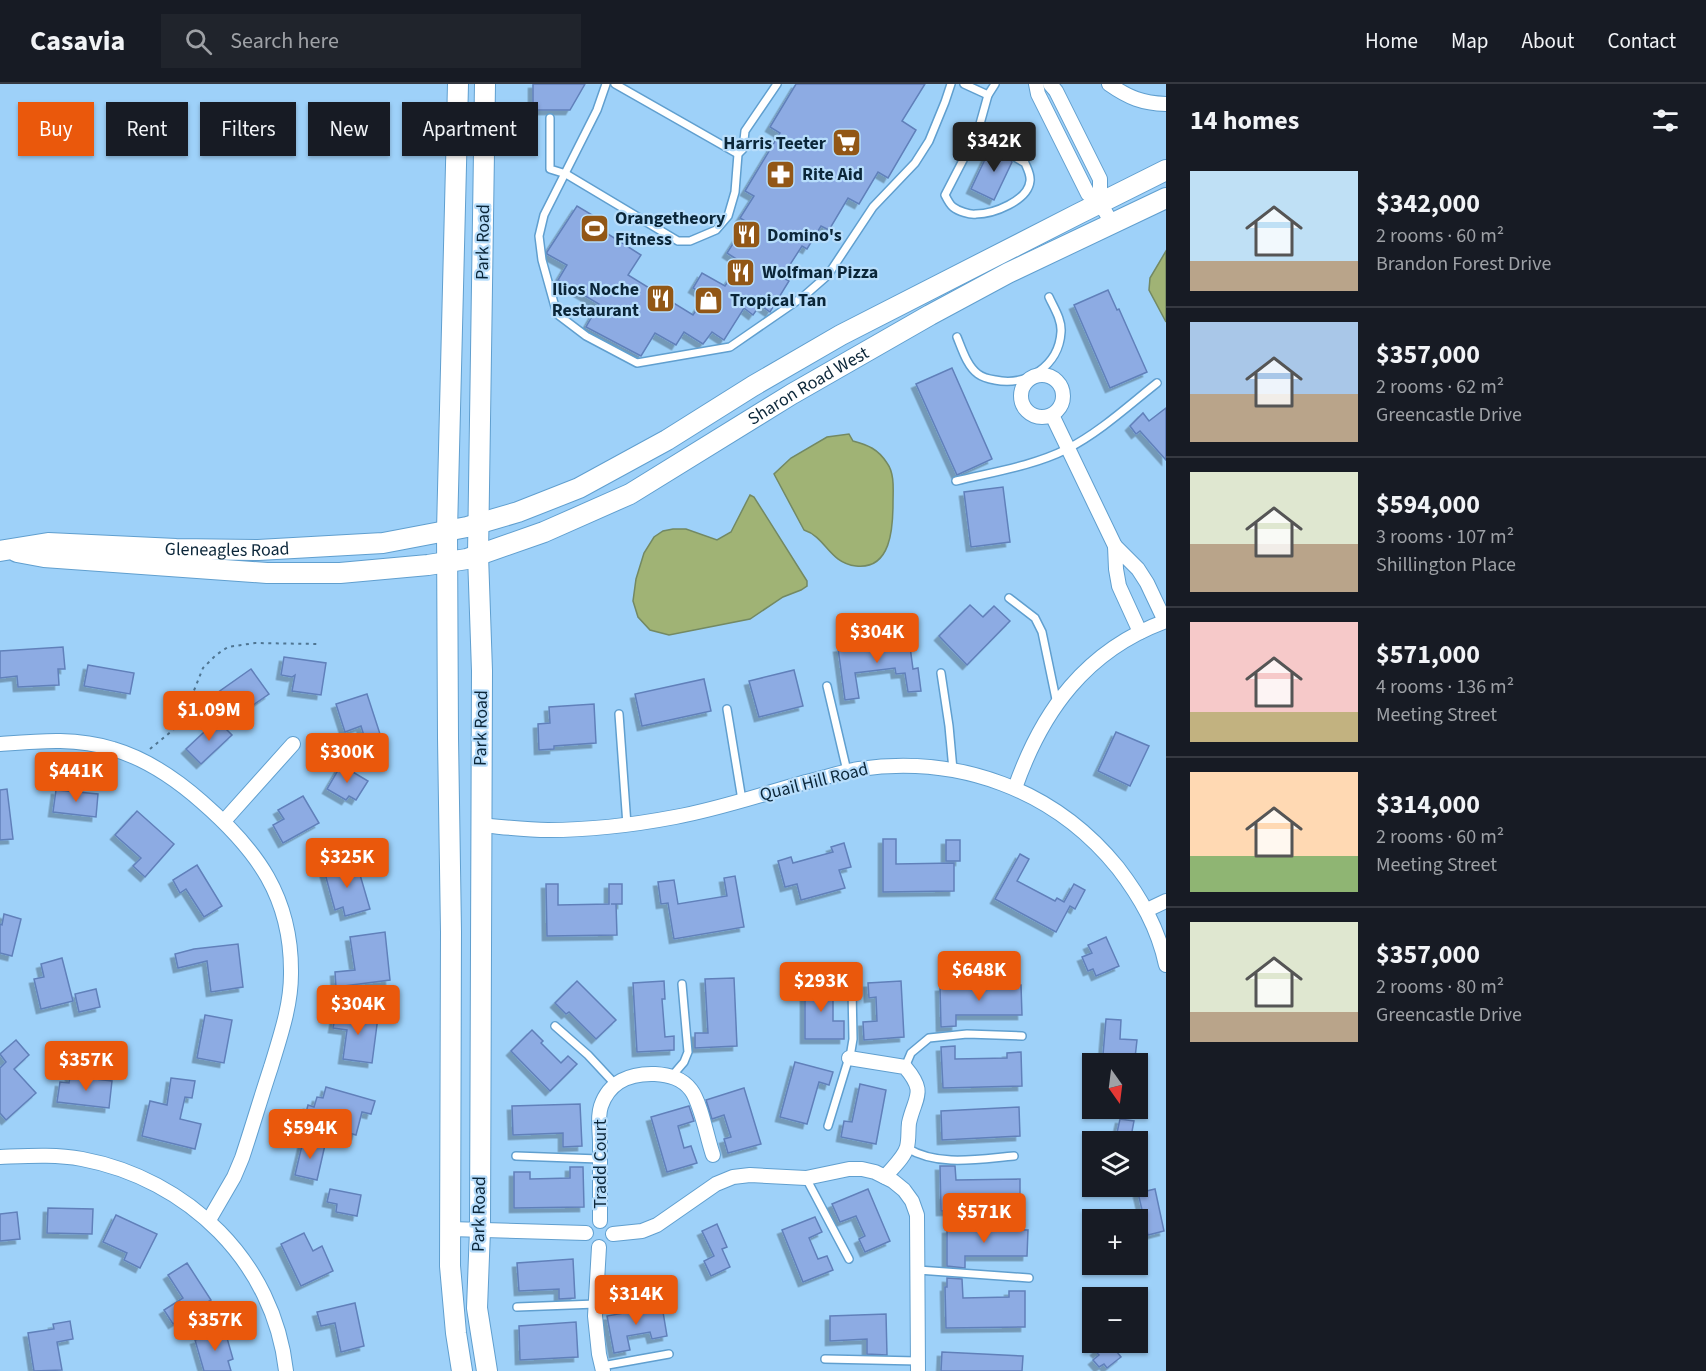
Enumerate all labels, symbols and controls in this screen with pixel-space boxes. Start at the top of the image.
search box [161,14,581,68]
text: Casavia [30,21,125,61]
icon: search [182,25,215,58]
text: Search here [230,25,339,57]
text: Home [1365,26,1418,56]
text: Map [1451,26,1489,56]
text: About [1522,26,1574,56]
text: Contact [1607,26,1676,56]
chip: Buy [18,102,94,156]
chip: Rent [106,102,188,156]
chip: Filters [200,102,296,156]
chip: New [308,102,390,156]
chip: Apartment [402,102,538,156]
text: 14 homes [1190,102,1299,139]
icon: filters [1649,104,1682,137]
pin: $342K [952,122,1036,173]
supermarket icon: Harris Teeter [831,127,863,159]
text: $342K [967,127,1021,155]
place label: Harris Teeter [723,131,827,156]
pharmacy icon: Rite Aid [765,158,797,190]
place label: Rite Aid [802,162,863,187]
text: $342,000 [1376,185,1480,222]
icon: home [1238,195,1310,267]
street label: Park Road [470,204,496,280]
place label: Orangetheory Fitness [615,206,726,252]
sports icon: Orangetheory Fitness [578,212,610,244]
restaurant icon: Domino's [730,219,762,251]
text: 2 rooms · 60 m² [1376,222,1504,250]
place label: Domino's [767,223,842,248]
text: Brandon Forest Drive [1376,250,1551,278]
restaurant icon: Wolfman Pizza [725,256,757,288]
place label: Wolfman Pizza [762,260,878,285]
place label: Ilios Noche Restaurant [552,277,639,323]
restaurant icon: Ilios Noche Restaurant [644,283,676,315]
shop icon: Tropical Tan [693,284,725,316]
place label: Tropical Tan [730,288,827,313]
text: $357,000 [1376,336,1480,373]
street label: Sharon Road West [743,340,873,431]
icon: home [1238,346,1310,418]
text: 2 rooms · 62 m² [1376,373,1504,401]
text: Greencastle Drive [1376,401,1522,429]
text: $594,000 [1376,486,1480,523]
icon: home [1238,496,1310,568]
text: 3 rooms · 107 m² [1376,523,1514,551]
street label: Gleneagles Road [164,536,290,563]
text: Shillington Place [1376,551,1516,579]
pin: $304K [835,613,919,664]
text: $304K [850,618,904,646]
text: $571,000 [1376,636,1480,673]
icon: home [1238,646,1310,718]
text: 4 rooms · 136 m² [1376,673,1514,701]
street label: Park Road [468,690,494,766]
pin: $1.09M [160,691,258,742]
text: $1.09M [177,696,241,724]
text: Meeting Street [1376,701,1497,729]
pin: $300K [305,733,389,784]
text: $300K [320,738,374,766]
pin: $441K [34,752,118,803]
street label: Quail Hill Road [757,756,871,808]
text: $441K [49,757,103,785]
text: $314,000 [1376,786,1480,823]
icon: home [1238,796,1310,868]
text: 2 rooms · 60 m² [1376,823,1504,851]
pin: $325K [305,838,389,889]
text: $325K [320,843,374,871]
text: Meeting Street [1376,851,1497,879]
text: $357,000 [1376,936,1480,973]
icon: home [1238,946,1310,1018]
pin: $648K [937,951,1021,1002]
text: $648K [952,956,1006,984]
pin: $293K [779,962,863,1013]
text: $293K [794,967,848,995]
text: 2 rooms · 80 m² [1376,973,1504,1001]
pin: $304K [316,985,400,1036]
text: $304K [331,990,385,1018]
text: Greencastle Drive [1376,1001,1522,1029]
pin: $357K [44,1041,128,1092]
text: $357K [59,1046,113,1074]
north arrow [1082,1053,1148,1119]
map controls [1082,1053,1148,1353]
pin: $594K [268,1109,352,1160]
text: $594K [283,1114,337,1142]
street label: Tradd Court [588,1119,613,1209]
button: layers [1082,1131,1148,1197]
street label: Park Road [466,1176,492,1252]
pin: $571K [942,1193,1026,1244]
text: $571K [957,1198,1011,1226]
button: + [1082,1209,1148,1275]
pin: $314K [594,1275,678,1326]
text: $314K [609,1280,663,1308]
button: − [1082,1287,1148,1353]
pin: $357K [173,1301,257,1352]
text: $357K [188,1306,242,1334]

